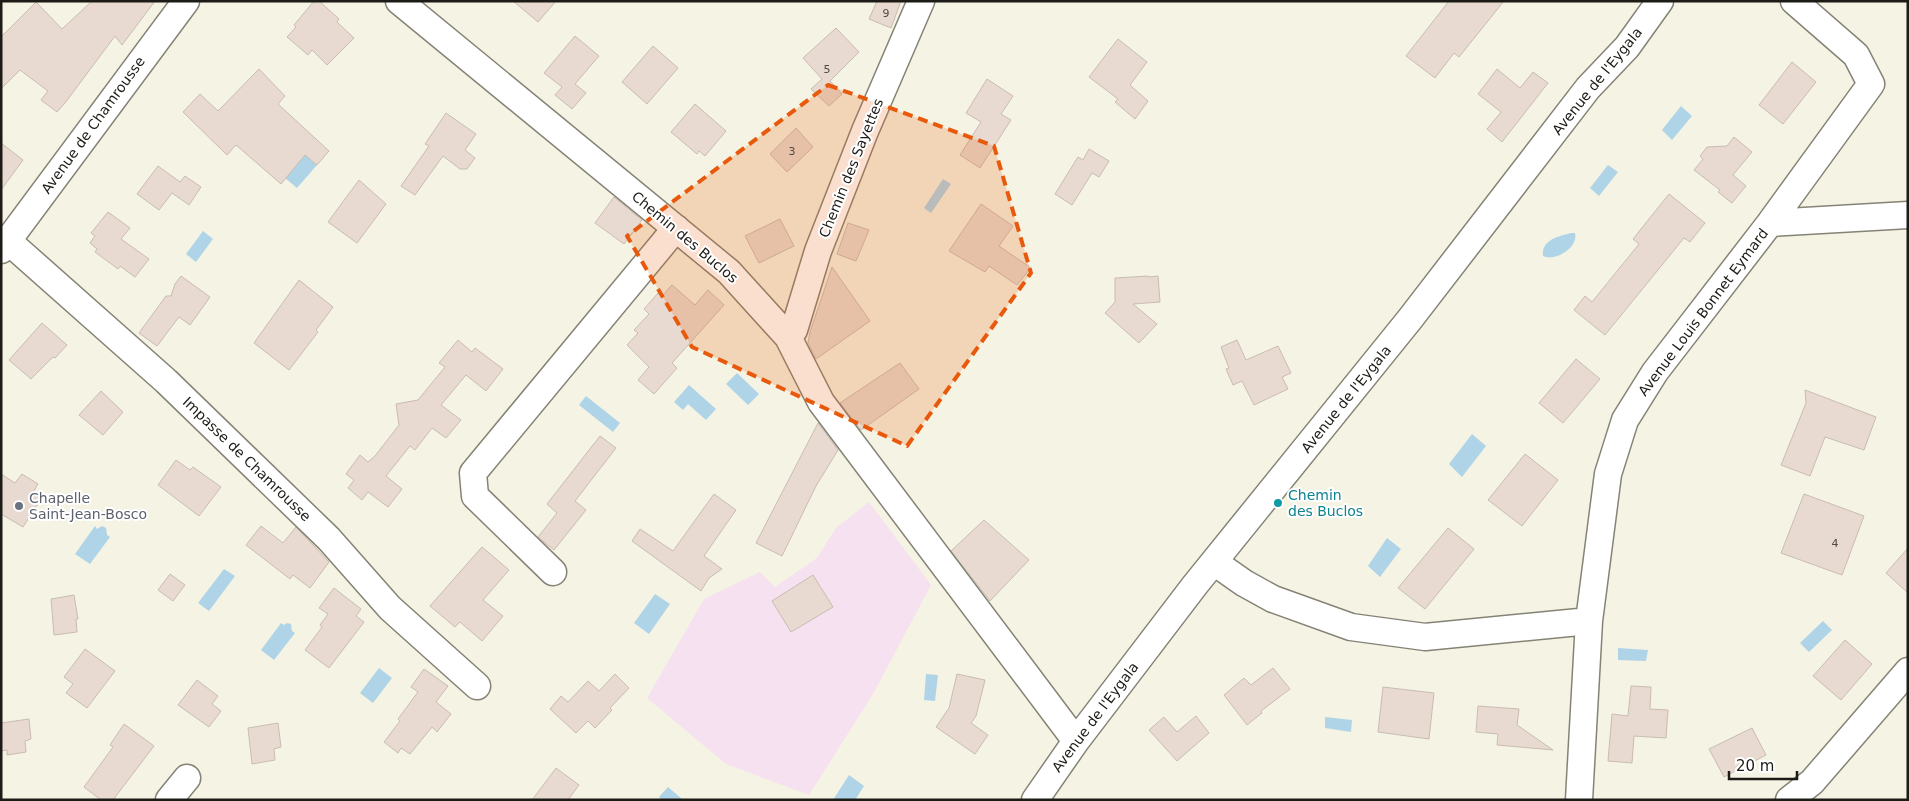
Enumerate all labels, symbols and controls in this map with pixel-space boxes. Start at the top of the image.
house number: 9 [883,7,890,20]
street label: Avenue de l'Eygala [1549,24,1645,138]
street label: Avenue de Chamrousse [38,53,148,197]
house number: 5 [824,63,831,76]
street label: Chemin des Sayettes [816,96,886,240]
house number: 3 [789,145,796,158]
street label: Chemin des Buclos [629,188,741,286]
street label: Avenue Louis Bonnet Eymard [1635,225,1771,399]
street label: Avenue de l'Eygala [1298,342,1394,456]
street label: Impasse de Chamrousse [180,394,314,524]
place label: Chemin des Buclos [1288,487,1363,519]
place label: Chapelle Saint-Jean-Bosco [29,490,147,522]
marker: Chemin des Buclos [1272,497,1284,509]
marker: Chapelle Saint-Jean-Bosco [13,500,25,512]
house number: 4 [1832,537,1839,550]
street label: Avenue de l'Eygala [1049,659,1141,775]
scale bar [1729,748,1796,780]
text: 20 m [1736,757,1774,775]

